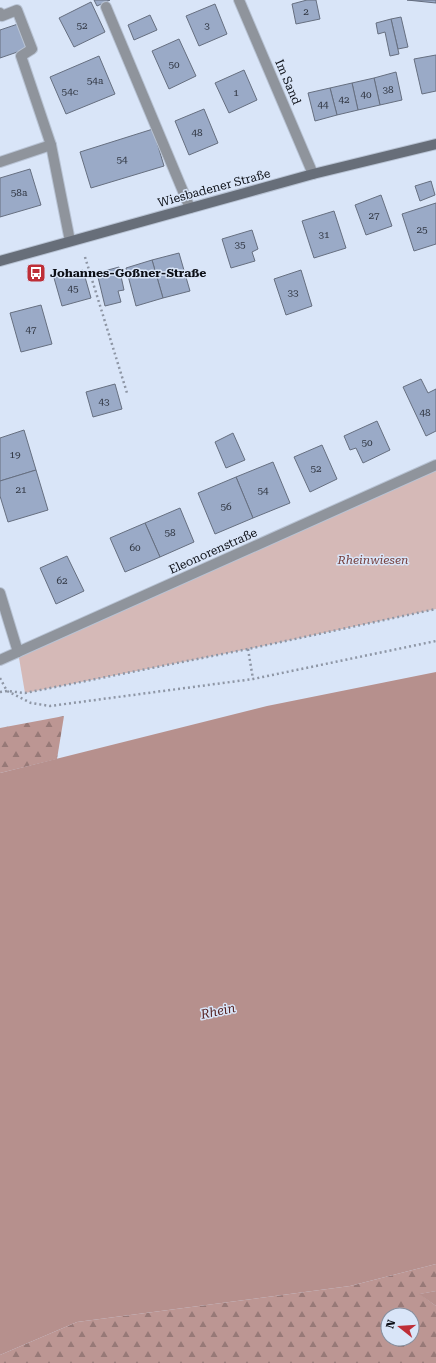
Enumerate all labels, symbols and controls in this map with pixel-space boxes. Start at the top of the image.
house number: 2 [303,6,309,17]
house number: 52 [76,20,88,31]
house number: 3 [204,20,210,31]
street label: Im Sand [272,57,304,107]
house number: 50 [168,59,180,70]
house number: 54a [87,75,104,86]
house number: 38 [382,84,394,95]
house number: 54c [62,86,79,97]
house number: 1 [233,87,239,98]
house number: 40 [360,89,372,100]
house number: 42 [338,94,350,105]
house number: 44 [317,99,329,110]
house number: 48 [191,127,203,138]
house number: 54 [116,154,128,165]
street label: Wiesbadener Straße [156,166,272,210]
house number: 58a [11,187,28,198]
house number: 27 [368,210,380,221]
house number: 25 [416,224,428,235]
house number: 31 [318,229,330,240]
house number: 35 [234,239,246,250]
bus stop icon: Johannes-Goßner-Straße [25,262,47,284]
place label: Johannes-Goßner-Straße [50,266,206,280]
house number: 45 [67,283,79,294]
house number: 33 [287,287,299,298]
house number: 47 [25,324,37,335]
house number: 43 [98,396,110,407]
house number: 48 [419,407,431,418]
house number: 50 [361,437,373,448]
house number: 19 [9,449,21,460]
house number: 52 [310,463,322,474]
house number: 21 [15,484,27,495]
house number: 54 [257,485,269,496]
house number: 56 [220,501,232,512]
street label: Eleonorenstraße [167,525,260,577]
house number: 58 [164,527,176,538]
house number: 60 [129,542,141,553]
park label: Rheinwiesen [337,553,408,567]
house number: 62 [56,575,68,586]
water label: Rhein [198,1000,237,1022]
north arrow [380,1307,420,1347]
text: N [383,1318,399,1330]

